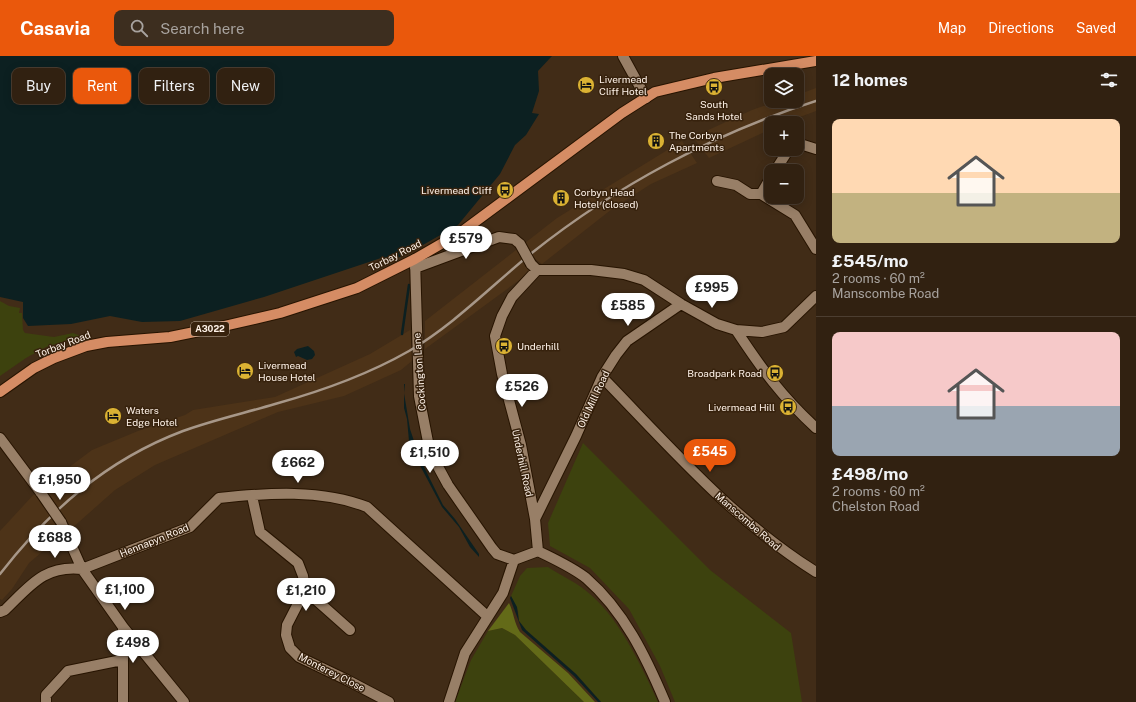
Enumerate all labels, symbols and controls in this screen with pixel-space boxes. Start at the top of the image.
search box [114,10,394,46]
text: Casavia [20,17,90,39]
icon: search [128,17,150,39]
text: Search here [160,20,245,37]
text: Map [938,20,966,36]
text: Directions [988,20,1054,36]
text: Saved [1076,20,1116,36]
chip: Buy [12,68,65,104]
chip: Rent [73,68,131,104]
chip: Filters [139,68,209,104]
chip: New [217,68,274,104]
map controls [764,68,804,204]
button: layers [764,68,804,108]
icon: filters [1098,69,1120,91]
text: 12 homes [832,70,908,90]
place label: Livermead Cliff Hotel [599,73,648,97]
hotel icon: Livermead Cliff Hotel [576,75,596,95]
bus stop icon: South Sands Hotel [704,77,724,97]
place label: South Sands Hotel [686,98,742,122]
button: + [764,116,804,156]
place label: The Corbyn Apartments [669,129,724,153]
building icon: The Corbyn Apartments [646,131,666,151]
icon: home [940,145,1012,217]
button: − [764,164,804,204]
bus stop icon: Livermead Cliff [495,180,515,200]
place label: Livermead Cliff [421,184,492,196]
place label: Corbyn Head Hotel (closed) [574,186,638,210]
building icon: Corbyn Head Hotel (closed) [551,188,571,208]
pin: £579 [442,226,490,260]
text: £579 [449,231,483,246]
street label: Torbay Road [367,237,423,273]
text: £545/mo [832,251,908,271]
text: 2 rooms · 60 m² [832,271,925,286]
pin: £995 [688,275,736,309]
text: £995 [695,280,729,295]
text: Manscombe Road [832,286,939,301]
pin: £585 [604,293,652,327]
text: £585 [611,298,645,313]
road number: A3022 [191,322,229,336]
street label: Torbay Road [34,328,92,360]
street label: Cockington Lane [410,332,428,411]
bus stop icon: Underhill [494,336,514,356]
place label: Underhill [517,340,560,352]
icon: home [940,358,1012,430]
place label: Livermead House Hotel [258,359,316,383]
hotel icon: Livermead House Hotel [235,361,255,381]
bus stop icon: Broadpark Road [765,363,785,383]
place label: Broadpark Road [687,367,762,379]
street label: Old Mill Road [574,368,612,430]
pin: £526 [498,374,546,408]
text: £526 [505,379,539,394]
bus stop icon: Livermead Hill [778,397,798,417]
place label: Livermead Hill [708,401,775,413]
place label: Waters Edge Hotel [126,404,178,428]
hotel icon: Waters Edge Hotel [103,406,123,426]
street label: Underhill Road [510,428,536,498]
pin: £545 [686,439,734,473]
pin: £1,510 [397,440,463,474]
text: £545 [693,444,727,459]
text: £1,510 [410,445,450,460]
pin: £662 [274,450,322,484]
text: £662 [281,455,315,470]
text: £498/mo [832,464,908,484]
pin: £1,950 [27,467,93,501]
text: £1,950 [38,472,82,487]
text: 2 rooms · 60 m² [832,484,925,499]
street label: Manscombe Road [713,489,783,553]
text: Chelston Road [832,499,920,514]
street label: Hennapyn Road [118,521,190,559]
pin: £688 [31,525,79,559]
text: £688 [38,530,72,545]
pin: £1,100 [92,577,158,611]
pin: £1,210 [273,578,339,612]
text: £1,100 [105,582,145,597]
text: £1,210 [286,583,326,598]
pin: £498 [109,630,157,664]
text: £498 [116,635,150,650]
street label: Monterey Close [297,650,367,694]

